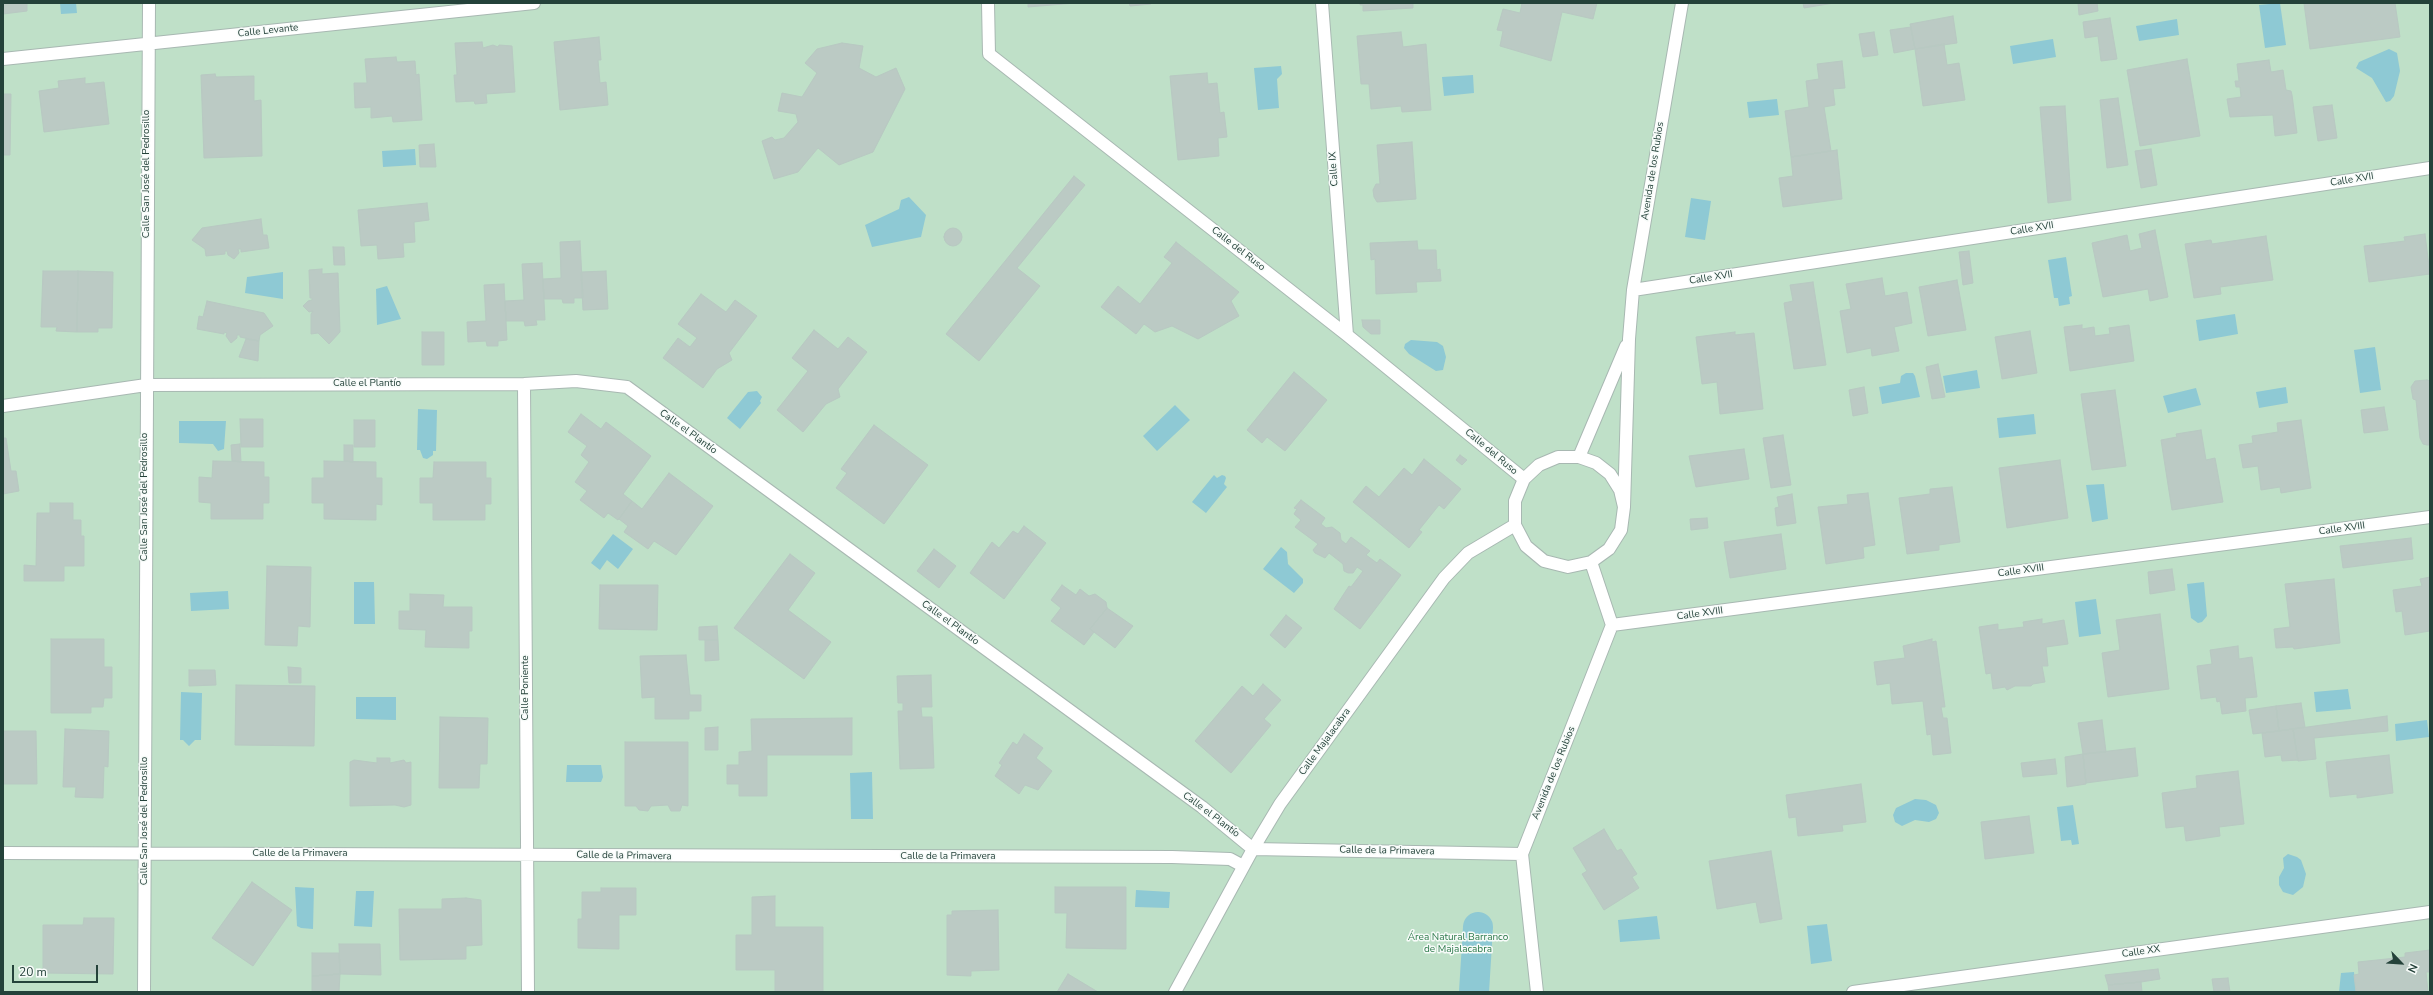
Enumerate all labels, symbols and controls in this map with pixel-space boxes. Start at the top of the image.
street label: Calle Levante [237,22,299,40]
street label: Calle San José del Pedrosillo [141,110,153,238]
street label: Avenida de los Rubios [1639,121,1667,221]
street label: Calle IX [1327,151,1341,187]
street label: Calle XVII [2329,171,2375,189]
street label: Calle XVII [2009,220,2055,238]
street label: Calle del Ruso [1209,224,1267,274]
street label: Calle XVII [1688,269,1734,287]
street label: Calle el Plantío [333,378,401,390]
street label: Calle el Plantío [657,407,719,457]
street label: Calle del Ruso [1462,427,1520,477]
street label: Calle San José del Pedrosillo [139,433,151,561]
street label: Calle XVIII [2318,520,2366,538]
street label: Calle XVIII [1997,562,2045,580]
street label: Calle el Plantío [919,598,981,648]
street label: Calle XVIII [1676,605,1724,623]
street label: Calle Poniente [520,655,532,721]
street label: Calle Majalacabra [1297,706,1353,778]
street label: Avenida de los Rubios [1530,725,1578,821]
street label: Calle San José del Pedrosillo [139,757,151,885]
street label: Calle el Plantío [1180,790,1242,840]
street label: Calle de la Primavera [1339,844,1435,858]
street label: Calle de la Primavera [252,848,348,860]
street label: Calle de la Primavera [576,849,672,863]
street label: Calle de la Primavera [900,851,996,863]
park label: Área Natural Barranco de Majalacabra [1408,932,1508,956]
street label: Calle XX [2121,943,2161,961]
north arrow [2381,943,2421,983]
scale bar [14,957,100,983]
text: N [2404,961,2421,975]
text: 20 m [19,964,47,980]

